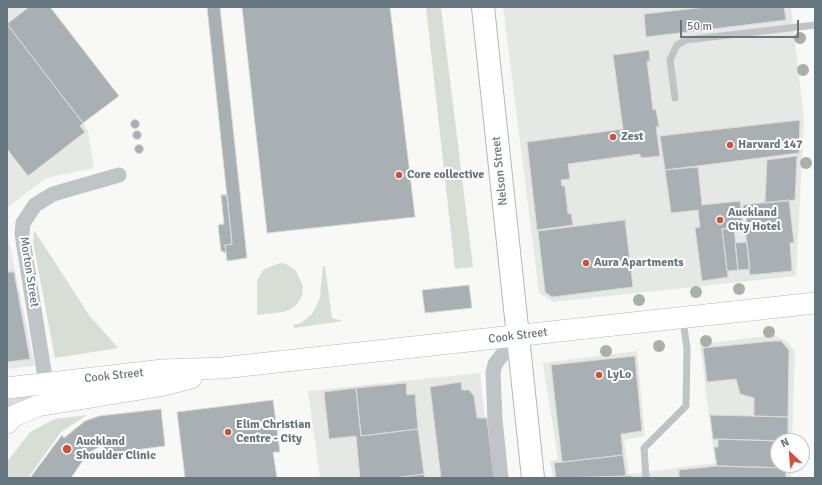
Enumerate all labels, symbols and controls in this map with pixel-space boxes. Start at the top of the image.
scale bar [682,12,801,38]
text: 50 m [687,19,712,34]
place label: Zest [621,130,644,144]
marker: Zest [608,132,618,142]
street label: Nelson Street [489,136,511,206]
place label: Harvard 147 [738,138,803,152]
marker: Harvard 147 [725,140,735,150]
place label: Core collective [407,168,484,182]
marker: Core collective [394,170,404,180]
place label: Auckland City Hotel [728,206,781,234]
marker: Auckland City Hotel [715,215,725,225]
street label: Morton Street [16,236,42,308]
place label: Aura Apartments [594,256,684,270]
marker: Aura Apartments [581,258,591,268]
street label: Cook Street [488,325,548,347]
street label: Cook Street [84,366,144,386]
place label: LyLo [607,368,631,382]
marker: LyLo [594,370,604,380]
place label: Elim Christian Centre - City [236,418,311,446]
marker: Elim Christian Centre - City [223,427,233,437]
north arrow [770,433,810,473]
place label: Auckland Shoulder Clinic [76,435,156,463]
text: N [779,435,791,450]
marker: Auckland Shoulder Clinic [61,443,73,455]

